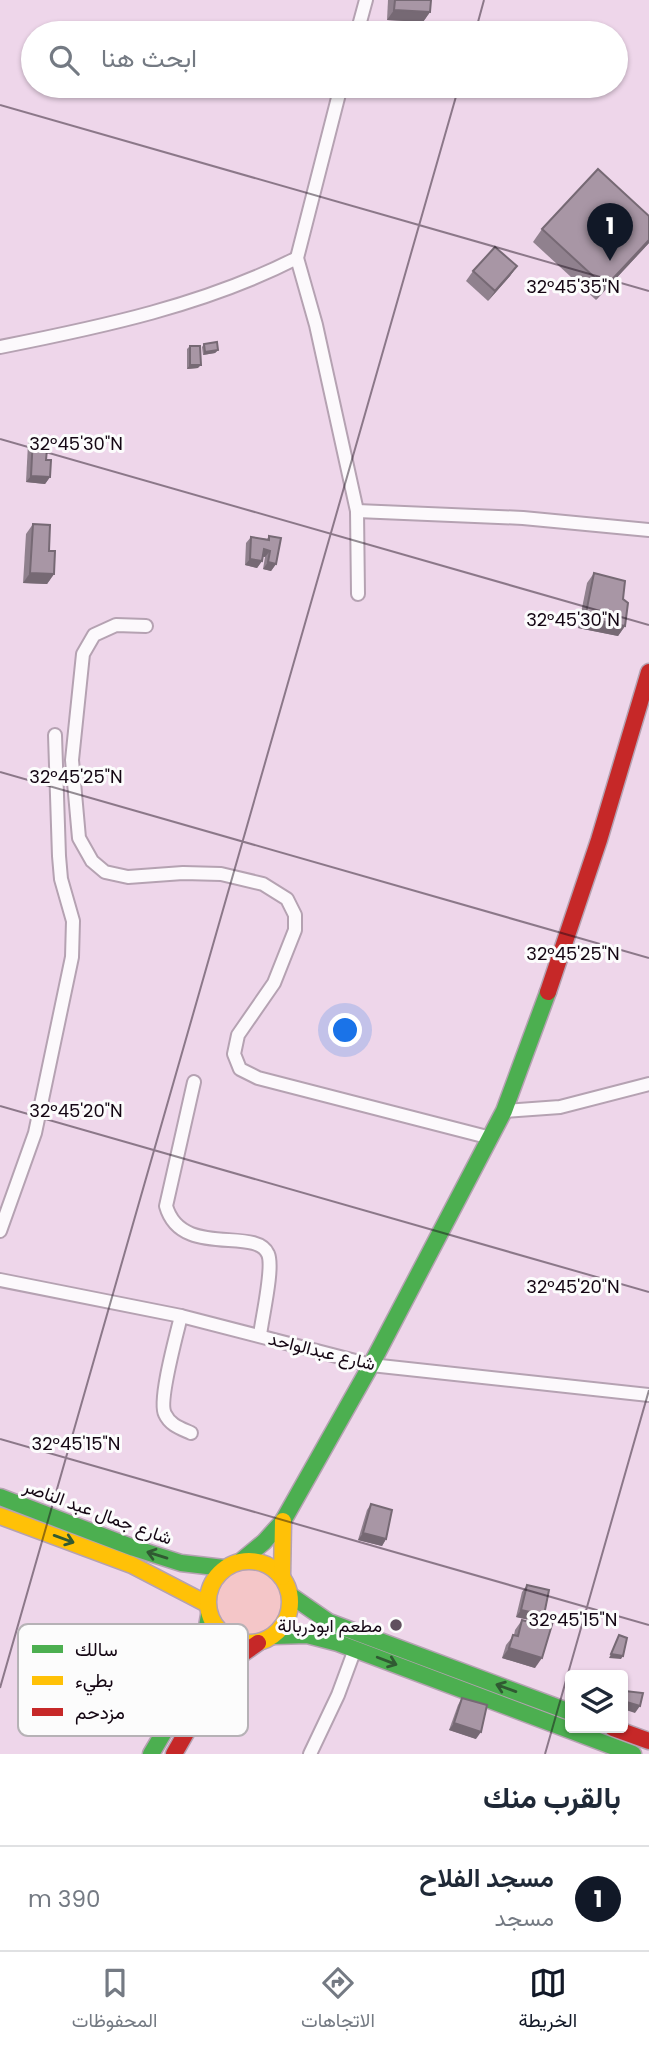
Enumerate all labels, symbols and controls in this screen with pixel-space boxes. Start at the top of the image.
search box [21,21,628,98]
text: ابحث هنا [101,40,197,76]
icon: search [45,41,83,79]
pin: 1 [587,203,633,261]
text: 32°45'35"N [526,274,620,299]
text: 32°45'30"N [29,431,123,456]
text: 32°45'30"N [526,607,620,632]
text: 32°45'25"N [29,764,123,789]
text: 32°45'25"N [526,941,620,966]
your location [328,1013,362,1047]
text: 32°45'20"N [29,1098,123,1123]
text: 32°45'20"N [526,1274,620,1299]
street label: شارع عبدالواحد [266,1326,378,1376]
text: 32°45'15"N [32,1431,120,1456]
street label: شارع جمال عبد الناصر [19,1473,176,1551]
one-way arrow [53,1534,74,1547]
one-way arrow [147,1548,169,1561]
text: 32°45'15"N [529,1607,617,1632]
place label: مطعم ابودربالة [277,1613,382,1638]
marker: مطعم ابودربالة [388,1617,404,1633]
legend [18,1624,248,1736]
text: سالك [75,1636,118,1663]
one-way arrow [376,1656,398,1669]
text: بطيء [75,1667,113,1696]
map controls [565,1670,628,1733]
button: layers [565,1670,628,1733]
one-way arrow [496,1681,518,1693]
text: مزدحم [75,1699,125,1726]
text: بالقرب منك [483,1776,621,1819]
text: مسجد الفلاح [419,1860,554,1896]
text: 390 m [28,1883,100,1915]
text: 1 [594,1883,602,1915]
text: مسجد [494,1902,554,1934]
tab: المحفوظات [72,1964,157,2037]
tab: الاتجاهات [301,1964,375,2037]
tab: الخريطة [518,1964,577,2037]

